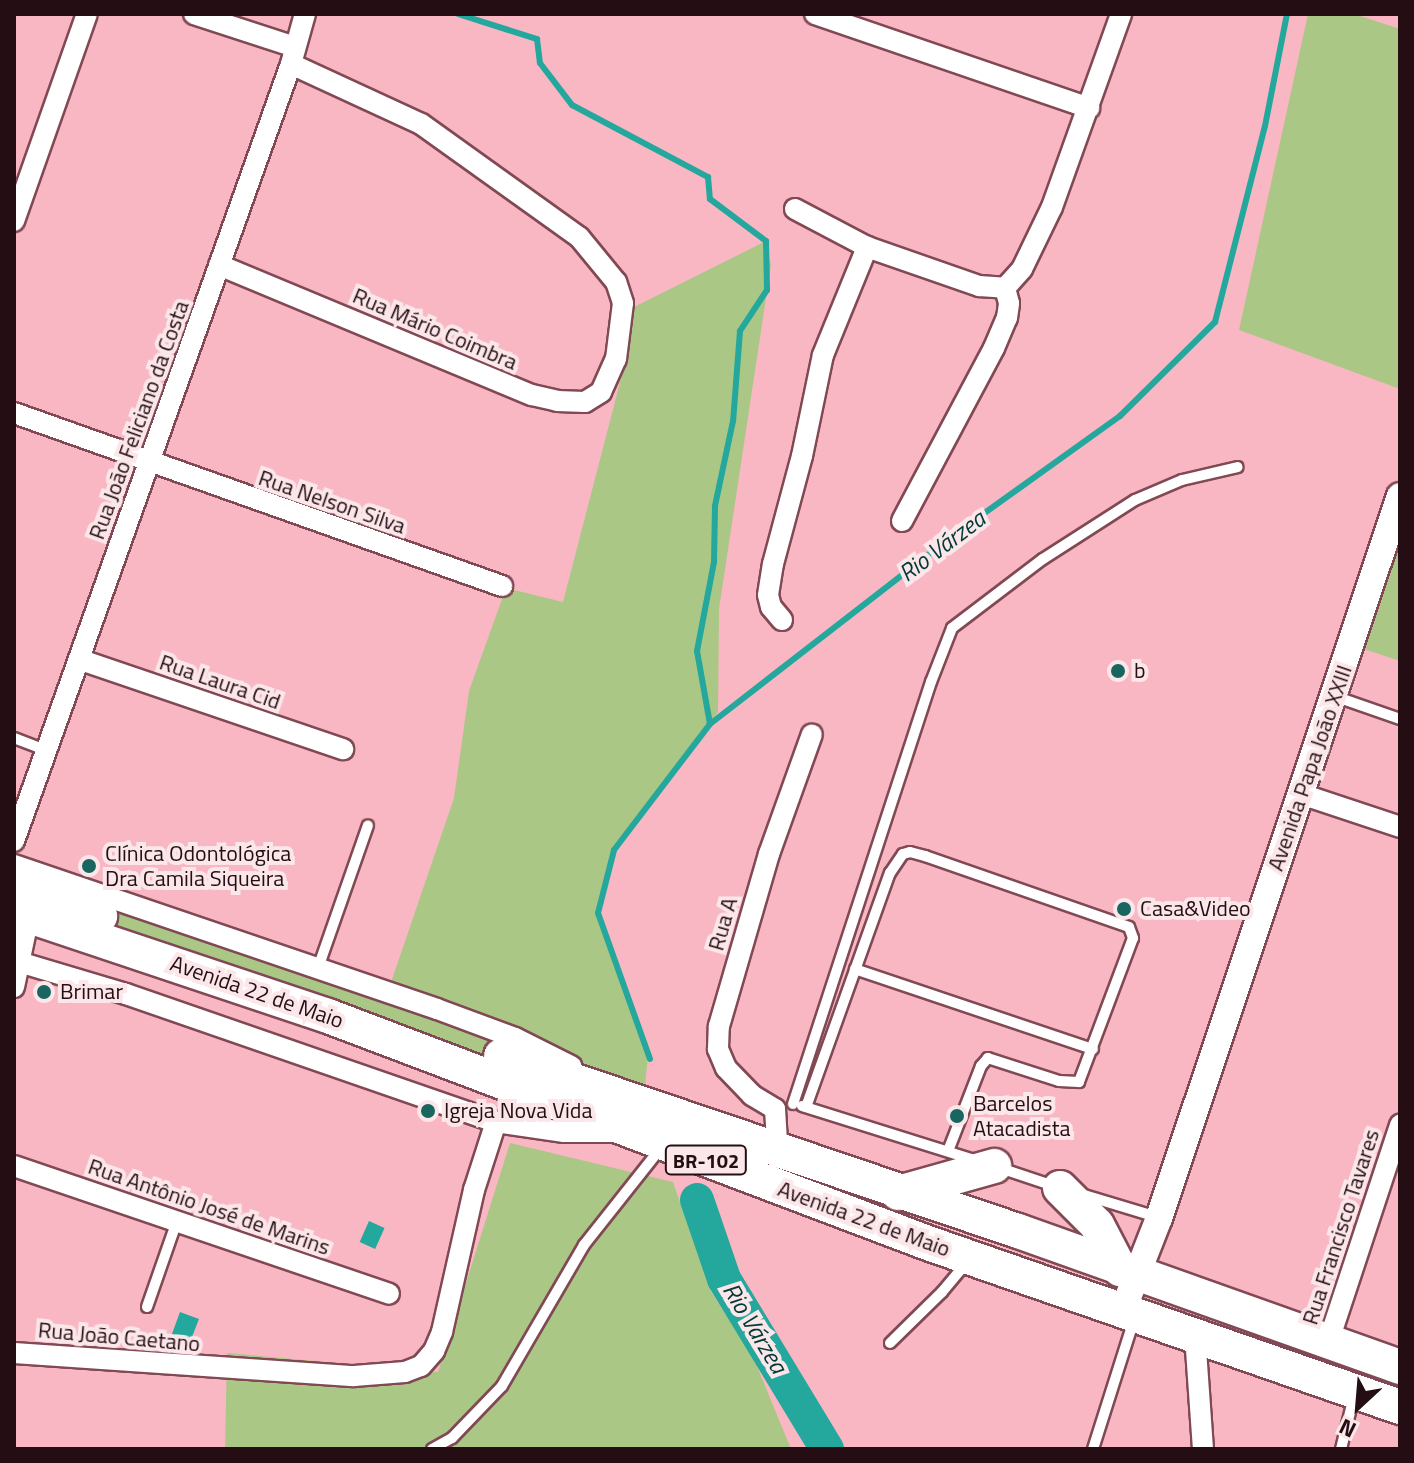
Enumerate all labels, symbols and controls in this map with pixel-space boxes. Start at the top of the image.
street label: Rua Mário Coimbra [349,282,521,376]
street label: Rua João Feliciano da Costa [83,297,195,543]
street label: Rua Nelson Silva [255,464,409,540]
water label: Rio Várzea [893,504,991,588]
street label: Rua Laura Cid [156,649,284,715]
place label: b [1134,658,1146,684]
marker: b [1109,662,1127,680]
street label: Avenida Papa João XXIII [1262,662,1358,874]
place label: Clínica Odontológica Dra Camila Siqueira [105,840,291,892]
marker: Clínica Odontológica Dra Camila Siqueira [80,857,98,875]
street label: Rua A [703,894,743,954]
place label: Casa&Video [1140,896,1251,922]
marker: Casa&Video [1115,900,1133,918]
street label: Avenida 22 de Maio [167,950,347,1034]
place label: Brimar [60,979,123,1005]
marker: Brimar [35,983,53,1001]
place label: Barcelos Atacadista [973,1090,1071,1142]
place label: Igreja Nova Vida [444,1098,592,1124]
marker: Igreja Nova Vida [419,1102,437,1120]
marker: Barcelos Atacadista [948,1107,966,1125]
street label: Rua Francisco Tavares [1297,1126,1385,1328]
road number: BR-102 [664,1144,748,1176]
street label: Rua Antônio José de Marins [85,1153,333,1261]
street label: Avenida 22 de Maio [774,1176,954,1262]
water label: Rio Várzea [717,1277,793,1379]
street label: Rua João Caetano [37,1317,201,1357]
north arrow [1318,1367,1398,1447]
text: N [1333,1410,1362,1447]

